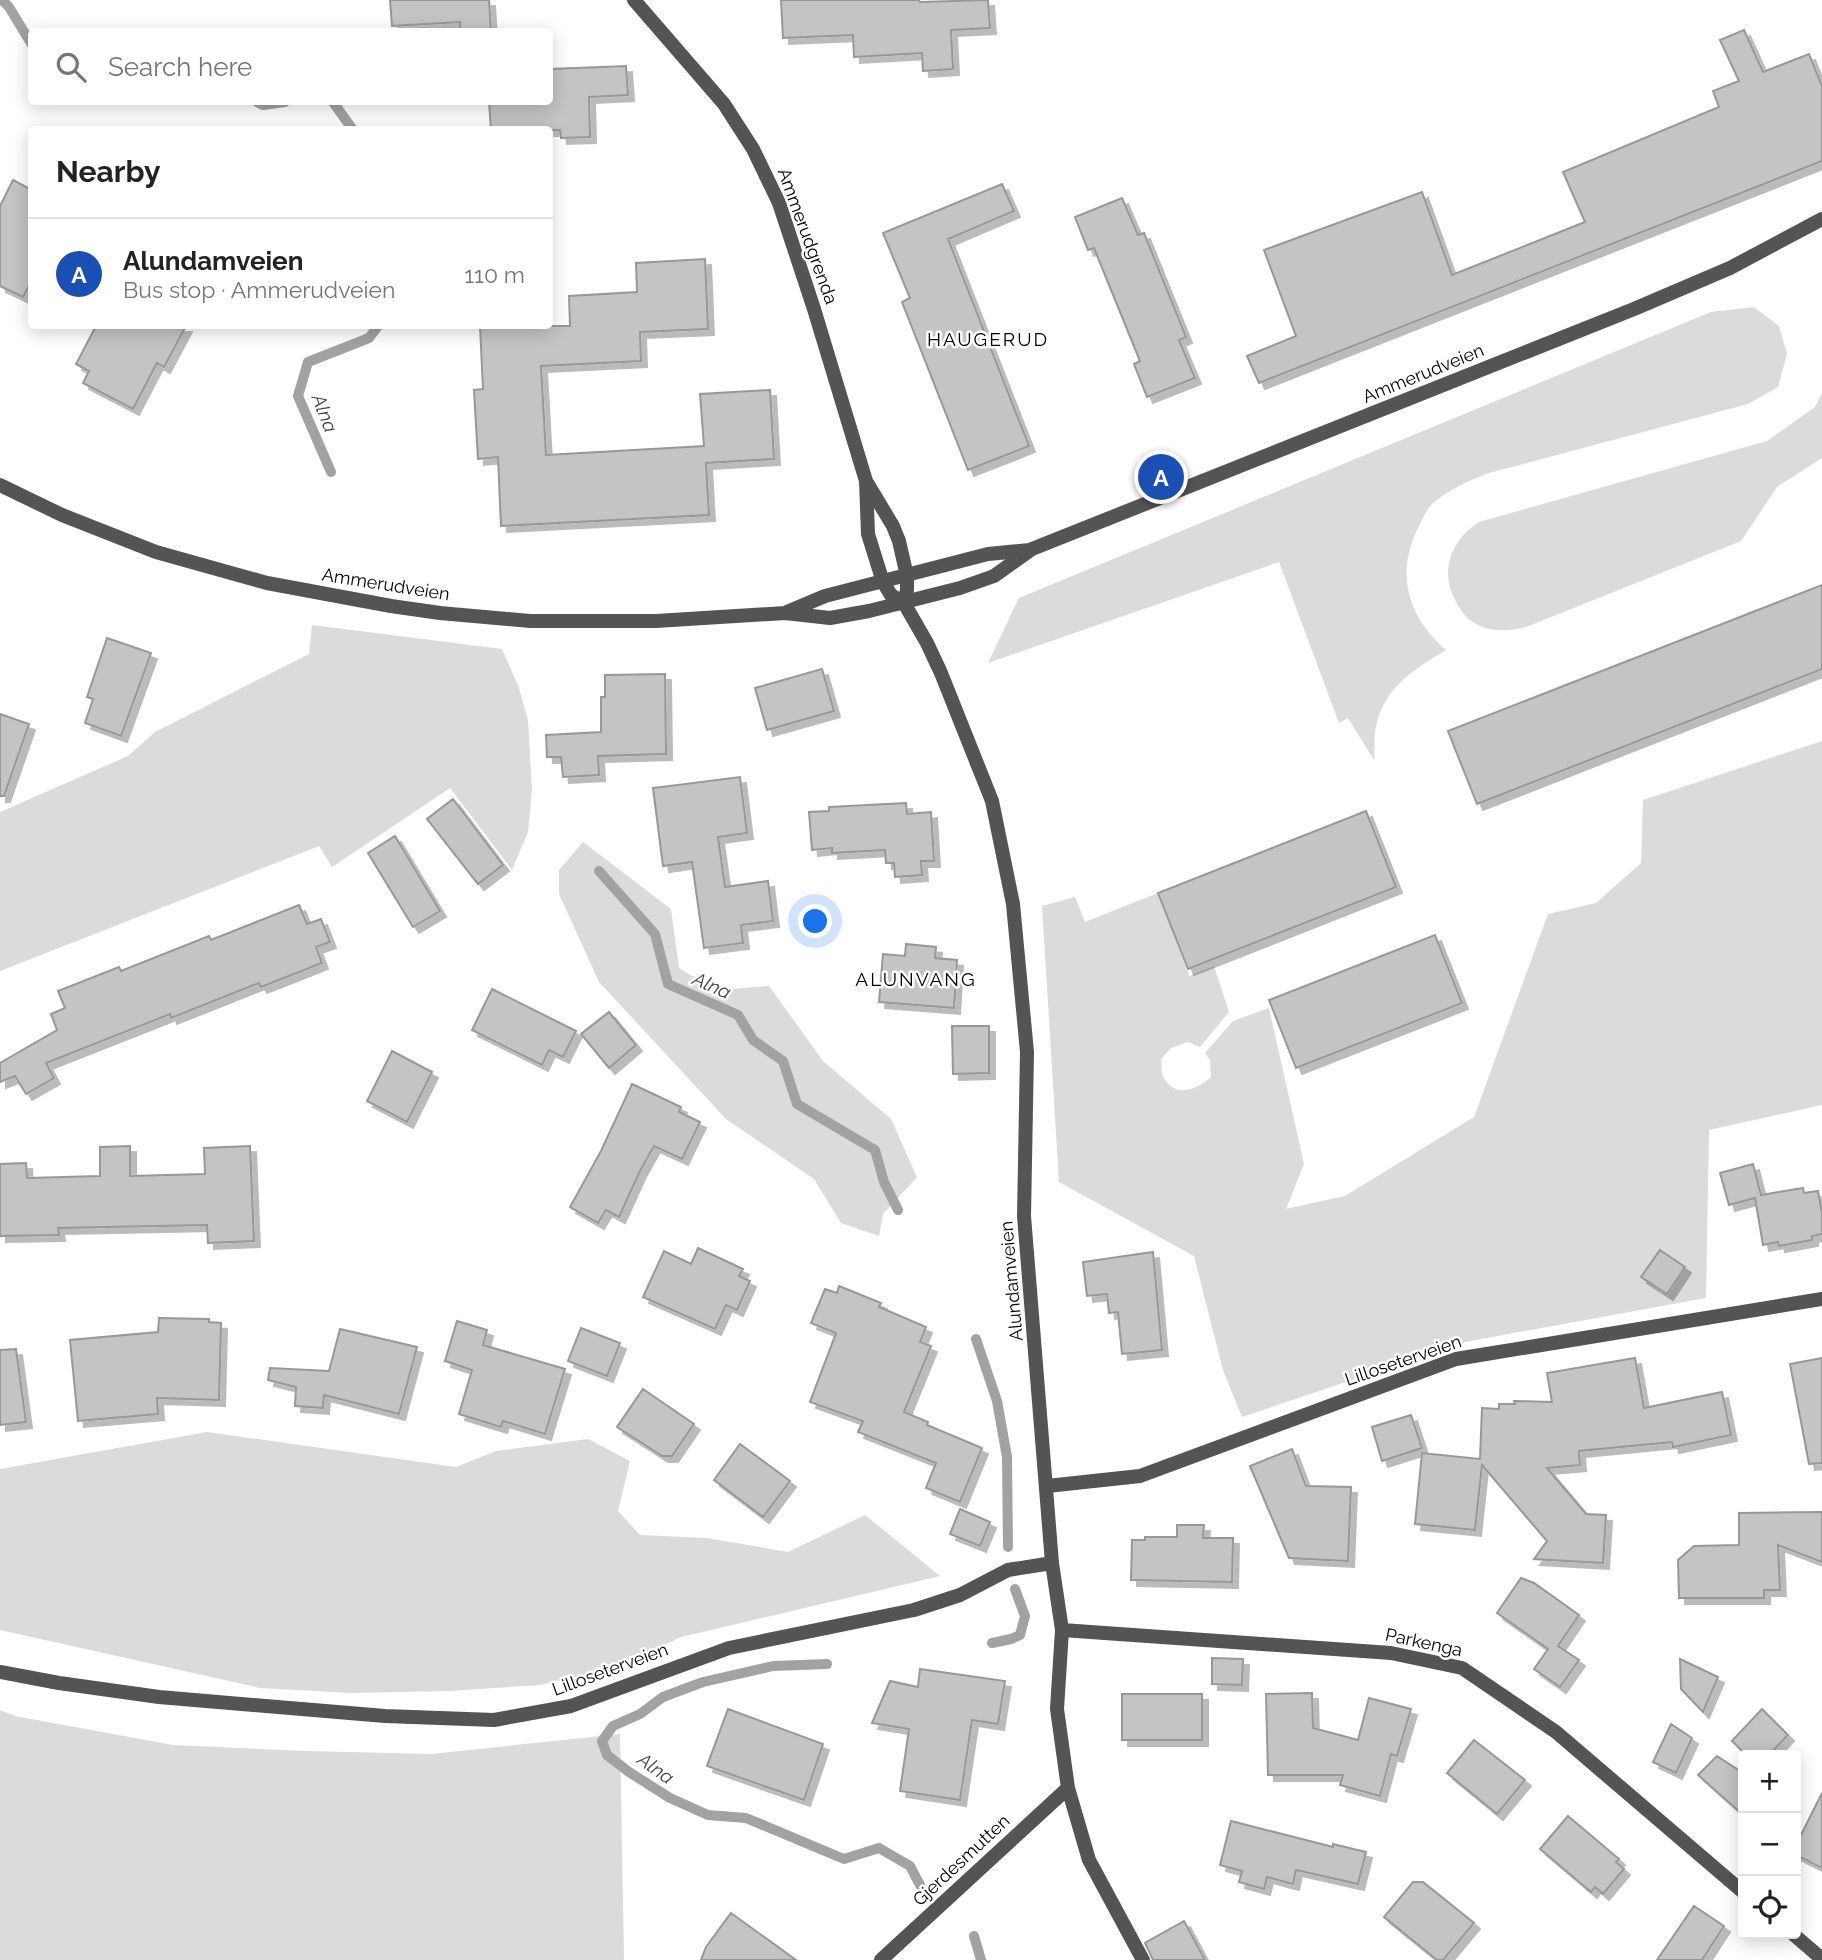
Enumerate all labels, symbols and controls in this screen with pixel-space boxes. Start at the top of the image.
search box [28,28,553,105]
icon: search [52,48,90,86]
text: Search here [108,52,252,82]
text: Nearby [56,154,160,189]
street label: Ammerudgrenda [774,165,842,307]
text: Alundamveien [123,246,303,276]
text: A [71,261,87,288]
text: 110 m [464,261,525,288]
text: Bus stop · Ammerudveien [123,276,395,303]
district label: HAUGERUD [927,328,1049,350]
street label: Ammerudveien [1359,339,1487,407]
water label: Alna [307,390,342,435]
pin: A [1138,451,1184,503]
street label: Ammerudveien [321,564,451,604]
your location [798,904,832,938]
water label: Alna [689,967,734,1003]
district label: ALUNVANG [855,968,977,990]
street label: Alundamveien [995,1220,1027,1342]
street label: Lilloseterveien [1342,1330,1464,1390]
street label: Parkenga [1384,1624,1464,1660]
street label: Lilloseterveien [549,1638,671,1700]
water label: Alna [633,1747,678,1788]
map controls [1738,1750,1801,1939]
button: + [1738,1750,1801,1813]
street label: Gjerdesmutten [908,1810,1014,1910]
button: − [1738,1813,1801,1876]
button: locate [1738,1876,1801,1939]

